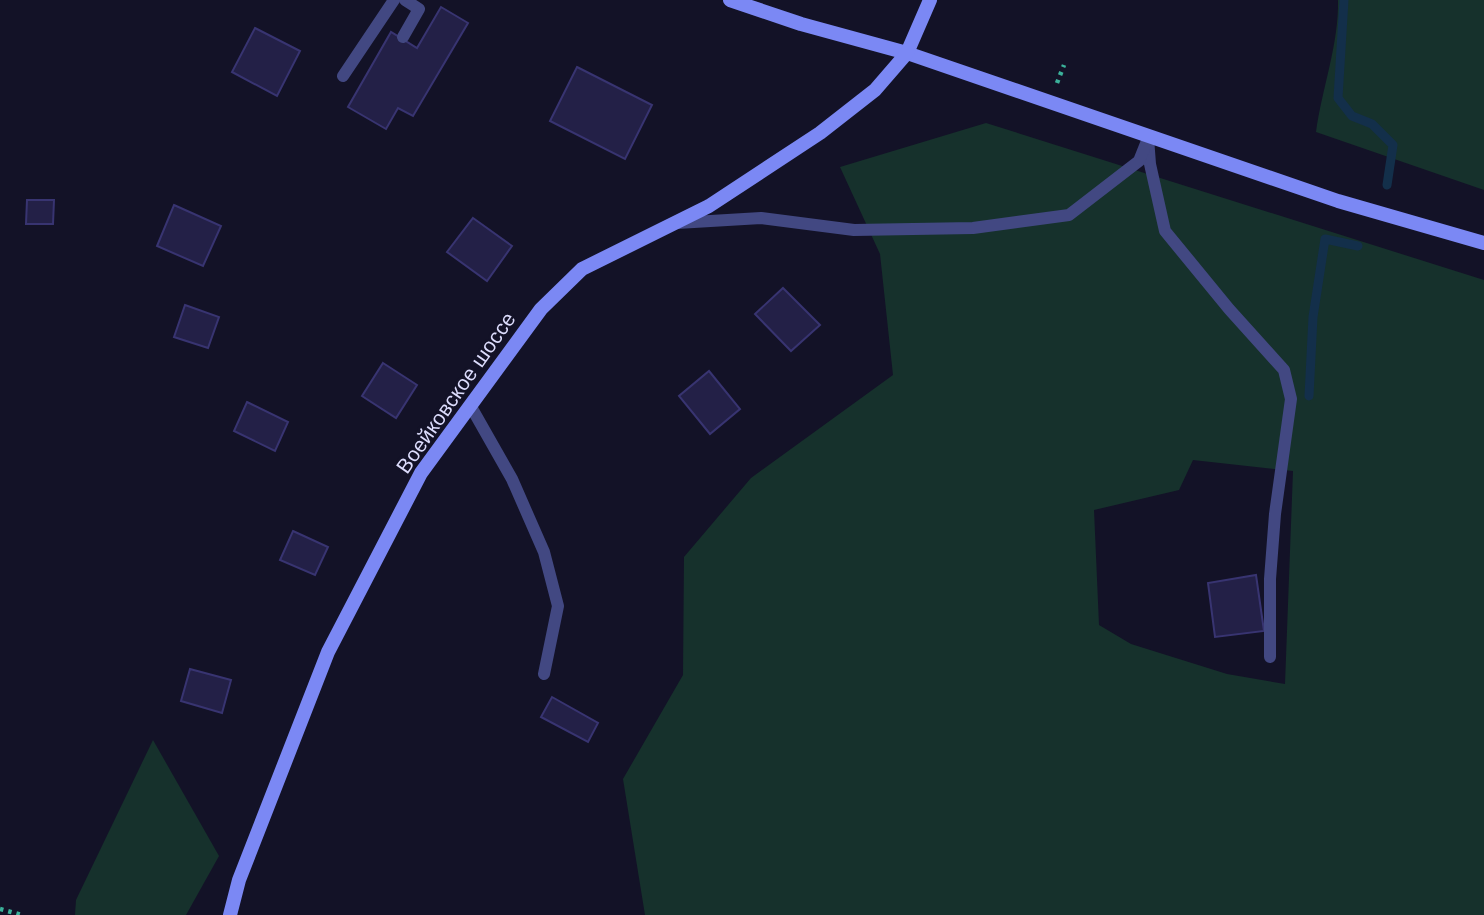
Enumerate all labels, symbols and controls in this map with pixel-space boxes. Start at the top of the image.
street label: Воейковское шоссе [390,307,522,479]

